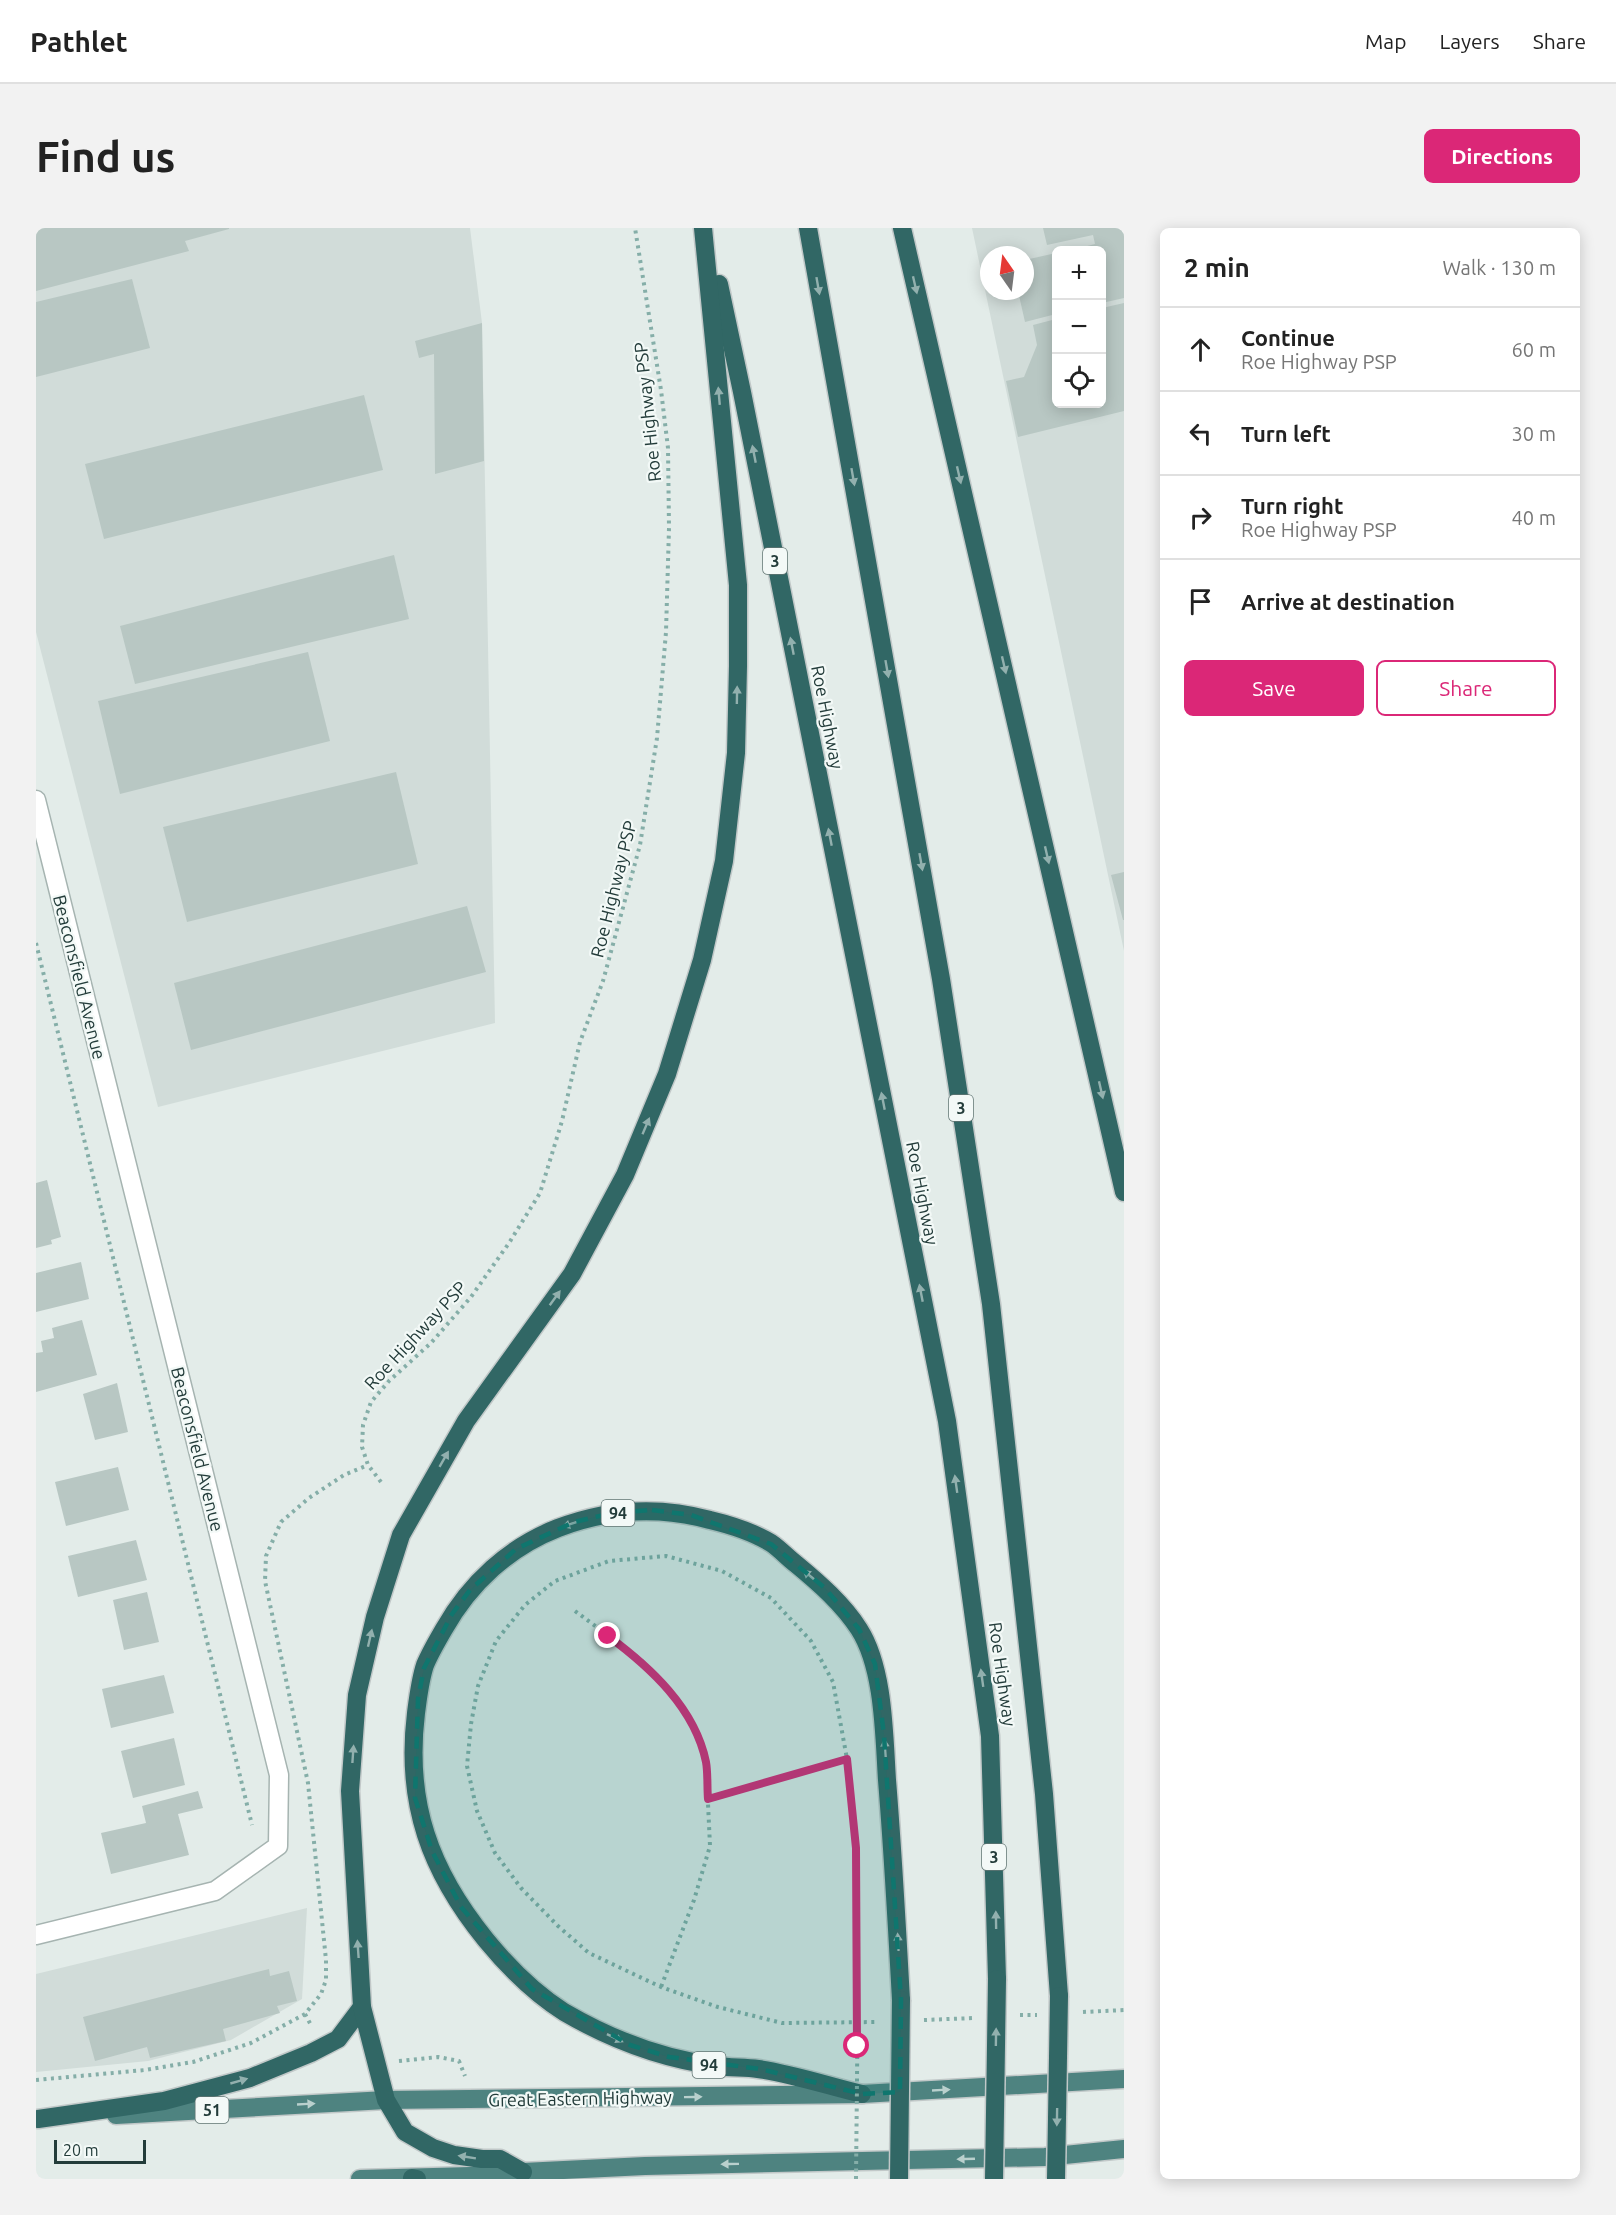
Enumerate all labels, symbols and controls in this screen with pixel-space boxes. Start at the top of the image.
text: Pathlet [30,26,128,57]
text: Map [1365,29,1406,53]
text: Layers [1439,29,1500,53]
text: Share [1533,29,1586,53]
button: Directions [1424,129,1580,183]
text: Find us [36,133,175,180]
north arrow [980,246,1034,300]
map controls [1052,246,1106,408]
button: + [1052,246,1106,300]
text: 2 min [1184,253,1250,282]
text: Walk · 130 m [1443,256,1556,279]
one-way arrow [814,276,823,295]
one-way arrow [911,276,920,295]
button: − [1052,300,1106,354]
text: Continue [1241,325,1335,350]
icon: ahead [1184,333,1217,366]
text: 60 m [1512,338,1556,361]
street label: Roe Highway PSP [630,341,664,483]
text: Roe Highway PSP [1241,350,1397,373]
button: locate [1052,354,1106,408]
one-way arrow [714,386,724,405]
icon: left [1184,417,1217,450]
text: Turn left [1241,421,1331,446]
text: 30 m [1512,422,1556,445]
one-way arrow [749,445,758,464]
one-way arrow [955,466,965,484]
one-way arrow [849,468,858,487]
text: Turn right [1241,493,1343,518]
icon: right [1184,501,1217,534]
text: 40 m [1512,506,1556,529]
text: Roe Highway PSP [1241,518,1397,541]
road number: 3 [763,548,787,574]
icon: arrive [1184,585,1217,618]
text: Arrive at destination [1241,589,1455,614]
one-way arrow [787,636,796,655]
one-way arrow [999,656,1009,674]
one-way arrow [883,660,892,679]
button: Save [1184,660,1364,716]
button: Share [1376,660,1556,716]
street label: Roe Highway [808,663,848,771]
one-way arrow [732,685,742,704]
street label: Roe Highway PSP [586,818,640,959]
one-way arrow [825,827,834,846]
one-way arrow [1043,846,1053,864]
one-way arrow [916,852,925,871]
street label: Beaconsfield Avenue [50,893,110,1061]
one-way arrow [1096,1081,1106,1100]
one-way arrow [878,1092,887,1111]
road number: 3 [949,1095,973,1121]
one-way arrow [641,1117,651,1135]
street label: Roe Highway [903,1139,943,1247]
street label: Roe Highway PSP [360,1277,470,1393]
one-way arrow [916,1283,925,1302]
one-way arrow [549,1291,561,1307]
street label: Beaconsfield Avenue [168,1365,228,1533]
one-way arrow [439,1451,450,1467]
one-way arrow [951,1475,960,1494]
road number: 94 [602,1500,634,1526]
one-way arrow [562,1519,580,1529]
one-way arrow [803,1570,818,1583]
street label: Roe Highway [986,1621,1020,1728]
route end [594,1622,620,1648]
one-way arrow [366,1628,376,1647]
one-way arrow [977,1668,987,1687]
one-way arrow [880,1738,890,1757]
one-way arrow [348,1745,358,1764]
road number: 3 [982,1844,1006,1870]
one-way arrow [991,1911,1000,1930]
one-way arrow [893,1933,902,1952]
one-way arrow [354,1939,363,1958]
one-way arrow [991,2027,1001,2046]
route start [843,2032,869,2058]
one-way arrow [606,2033,623,2042]
road number: 94 [692,2052,726,2078]
one-way arrow [231,2076,249,2085]
one-way arrow [931,2085,950,2094]
street label: Great Eastern Highway [488,2086,672,2110]
one-way arrow [683,2092,702,2102]
road number: 51 [196,2097,228,2123]
one-way arrow [297,2100,316,2109]
one-way arrow [1052,2107,1062,2126]
scale bar [54,2137,146,2164]
text: 20 m [63,2141,99,2159]
one-way arrow [458,2152,477,2161]
one-way arrow [956,2155,975,2164]
one-way arrow [721,2159,740,2169]

